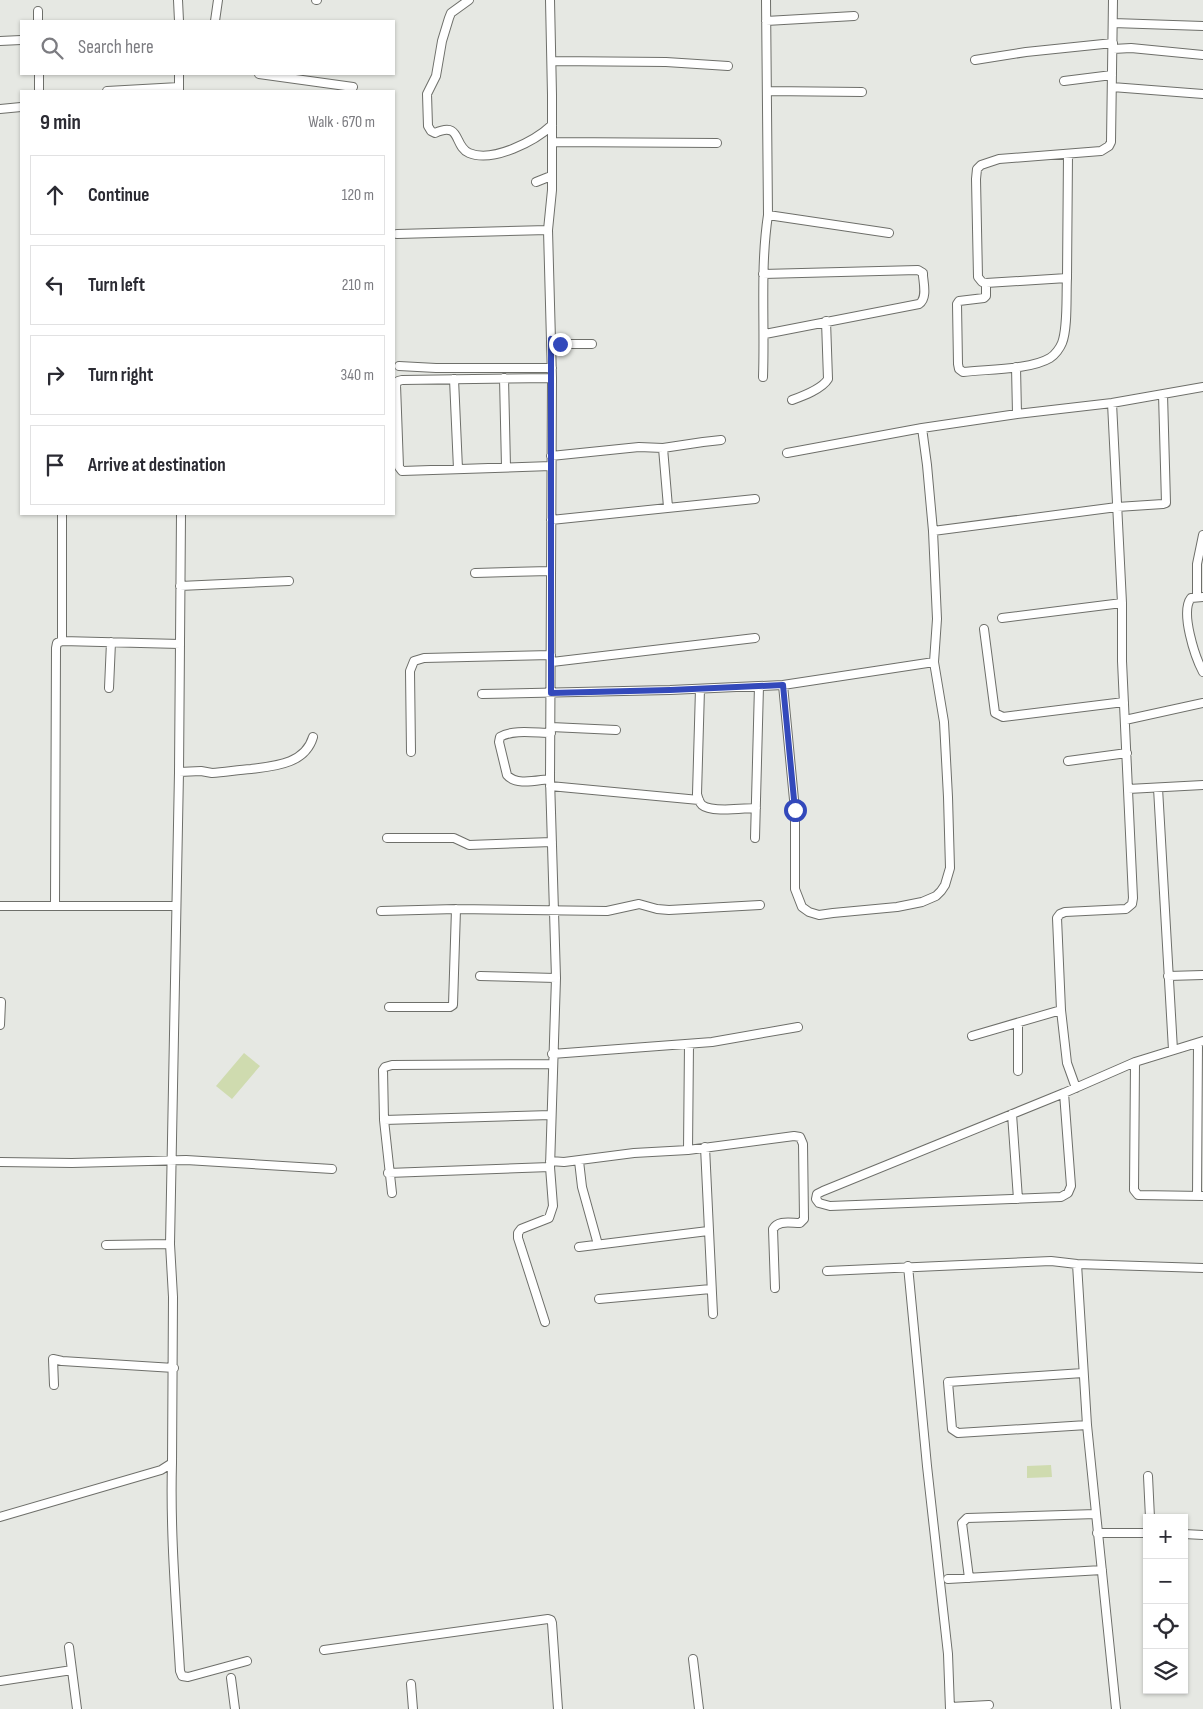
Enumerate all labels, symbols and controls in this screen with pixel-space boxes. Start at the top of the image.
search box [20,20,395,75]
icon: search [38,34,66,62]
text: Search here [78,36,154,59]
text: 9 min [40,110,81,135]
text: Walk · 670 m [308,113,375,132]
icon: ahead [41,181,69,209]
text: Continue [88,184,149,207]
text: 120 m [342,186,374,205]
icon: left [41,271,69,299]
text: Turn left [88,274,145,297]
text: 210 m [342,276,374,295]
route end [549,333,572,356]
icon: right [41,361,69,389]
text: Turn right [88,364,153,387]
text: 340 m [341,366,374,385]
icon: arrive [41,451,69,479]
text: Arrive at destination [88,454,226,477]
route start [784,799,807,822]
map controls [1143,1514,1188,1694]
button: + [1143,1514,1188,1559]
button: − [1143,1559,1188,1604]
button: locate [1143,1604,1188,1649]
button: layers [1143,1649,1188,1694]

